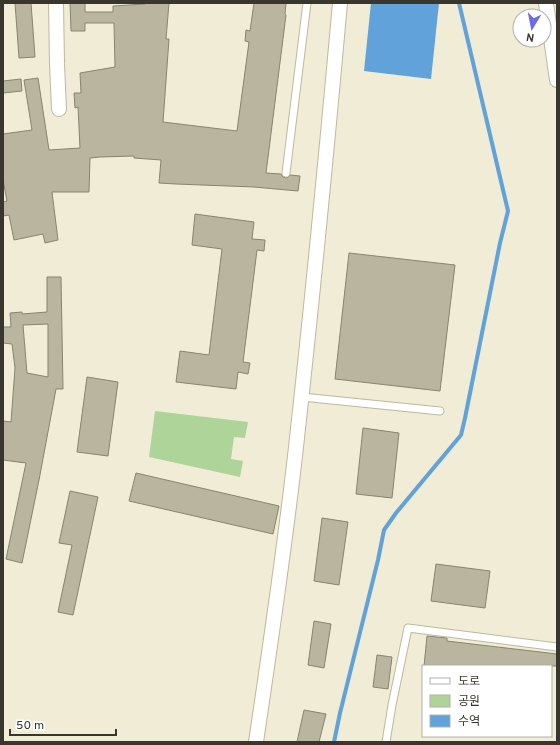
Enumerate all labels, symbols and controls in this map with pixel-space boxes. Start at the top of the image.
north arrow [512,8,552,48]
text: N [525,29,536,44]
legend [422,665,552,737]
text: 도로 [458,674,480,690]
text: 공원 [458,694,480,710]
scale bar [10,711,116,737]
text: 수역 [458,714,480,730]
text: 50 m [16,718,44,734]

